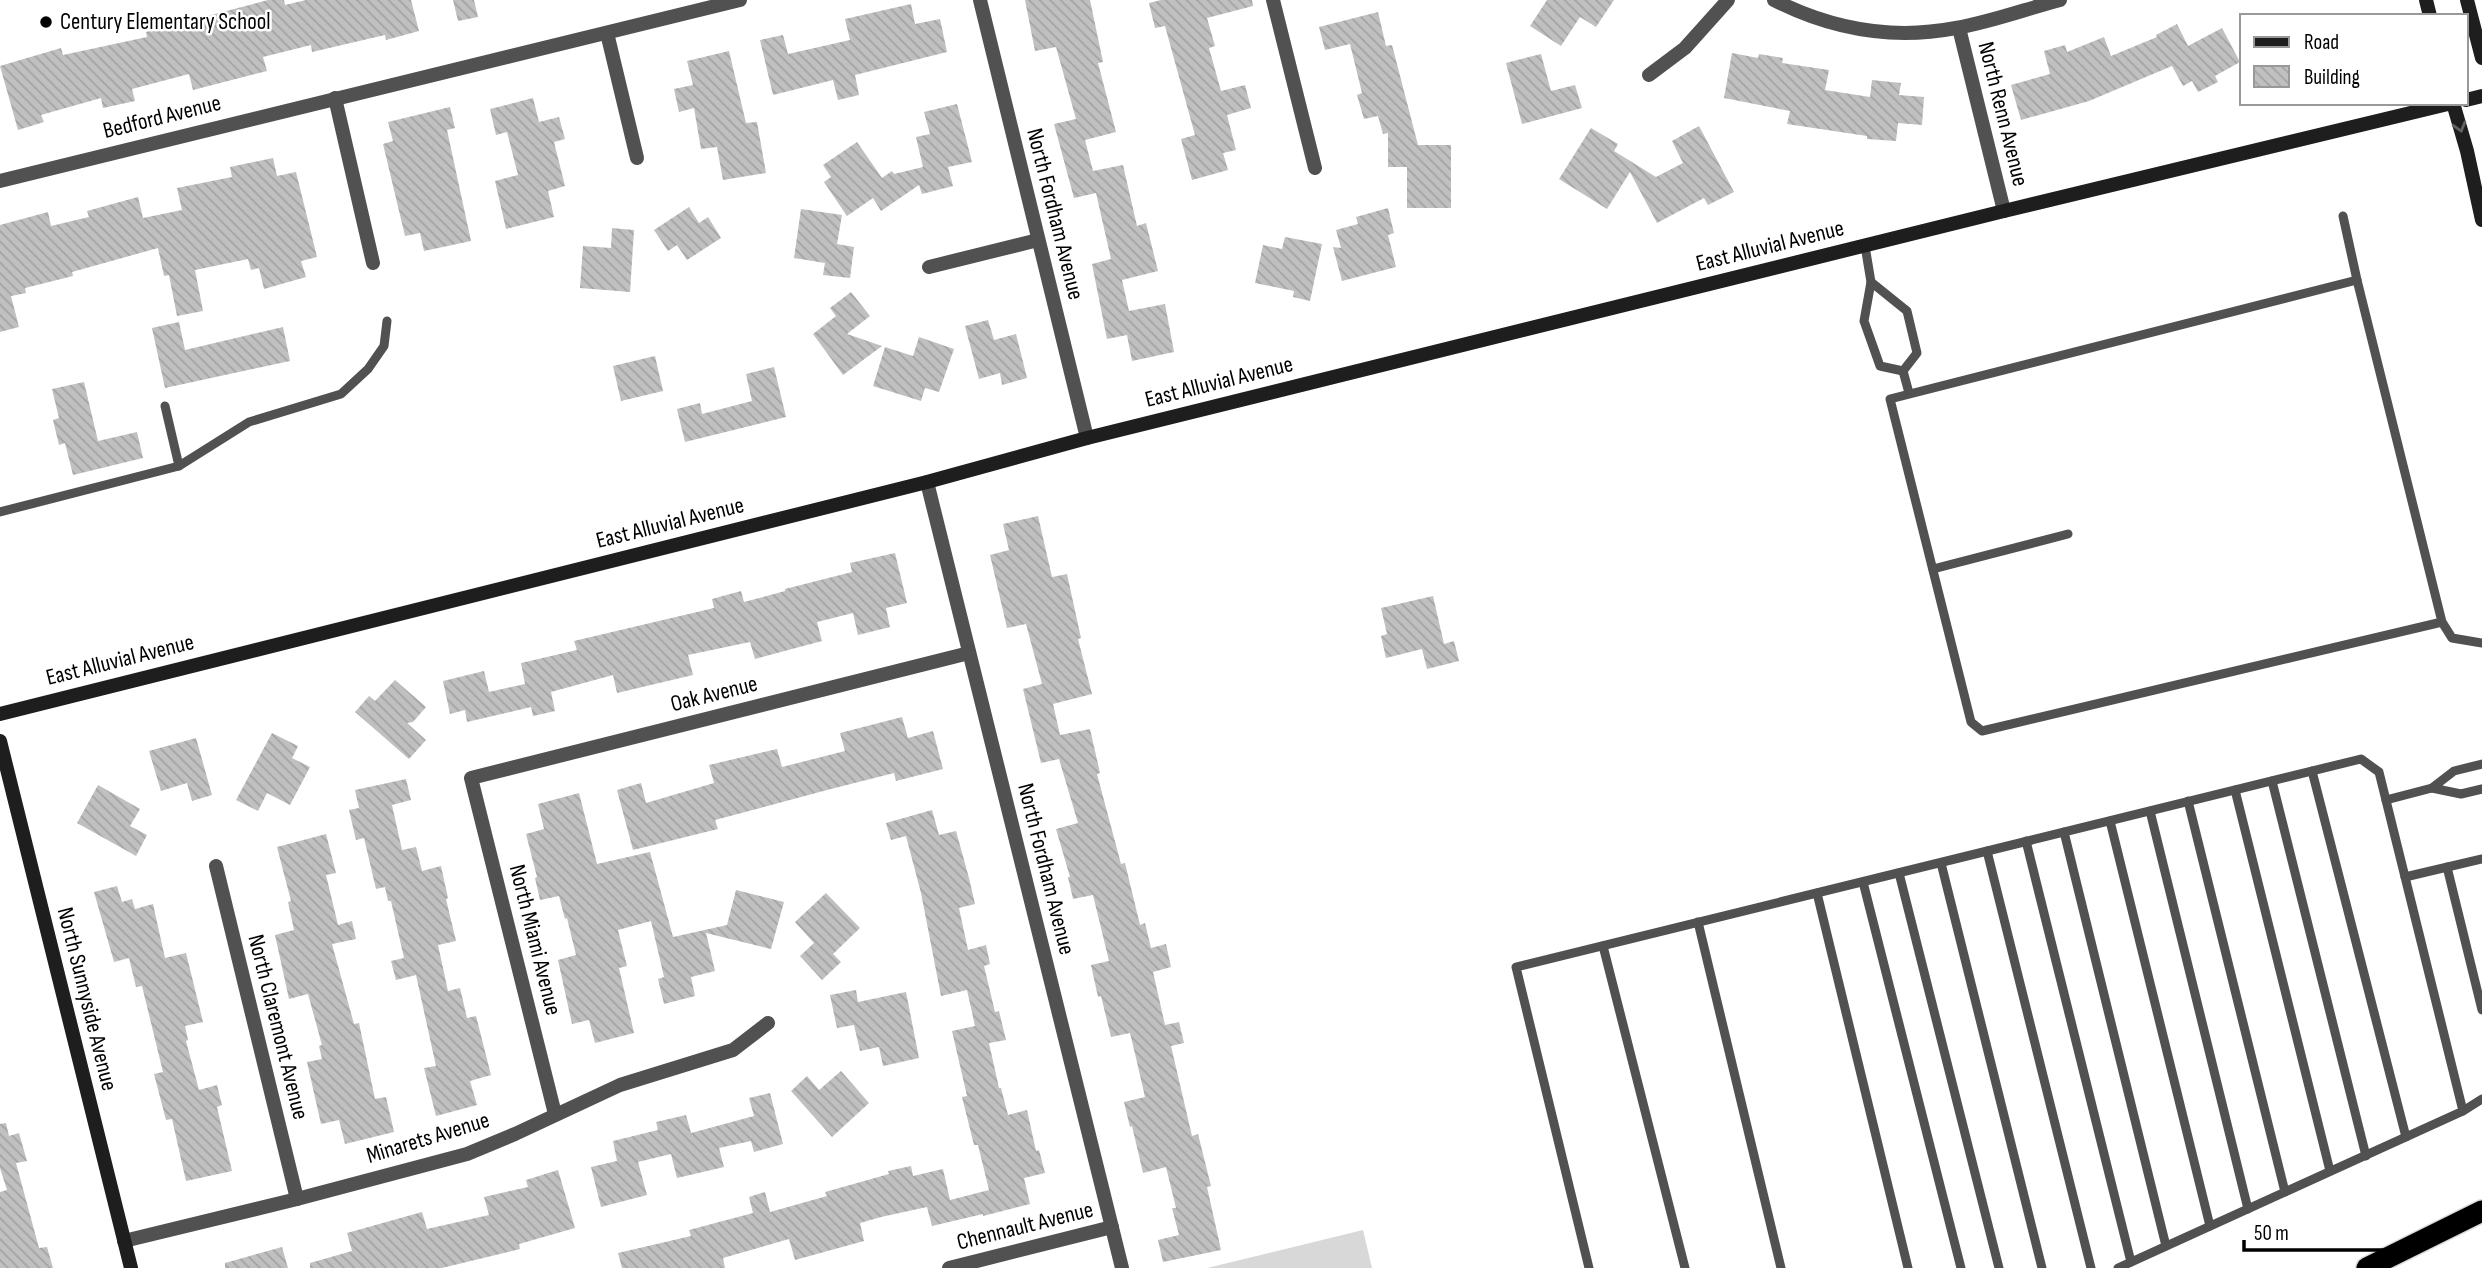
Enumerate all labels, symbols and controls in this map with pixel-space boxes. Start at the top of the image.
place label: Century Elementary School [60,8,271,36]
marker: Century Elementary School [38,14,54,30]
legend [2240,14,2468,105]
text: Road [2304,30,2339,55]
street label: North Renn Avenue [1972,39,2034,189]
text: Building [2304,65,2360,90]
street label: Bedford Avenue [100,89,224,145]
one-way arrow [2451,121,2466,133]
street label: North Fordham Avenue [1020,125,1090,303]
street label: East Alluvial Avenue [1693,214,1847,278]
street label: East Alluvial Avenue [1142,350,1296,414]
street label: East Alluvial Avenue [593,491,747,555]
street label: East Alluvial Avenue [43,628,197,692]
street label: Oak Avenue [668,670,760,718]
street label: North Fordham Avenue [1011,780,1081,958]
street label: North Miami Avenue [503,862,567,1018]
street label: North Sunnyside Avenue [51,904,123,1094]
street label: North Claremont Avenue [241,932,315,1122]
street label: Minarets Avenue [363,1106,493,1170]
street label: Chennault Avenue [954,1196,1096,1256]
scale bar [2244,1208,2405,1252]
text: 50 m [2254,1221,2289,1246]

